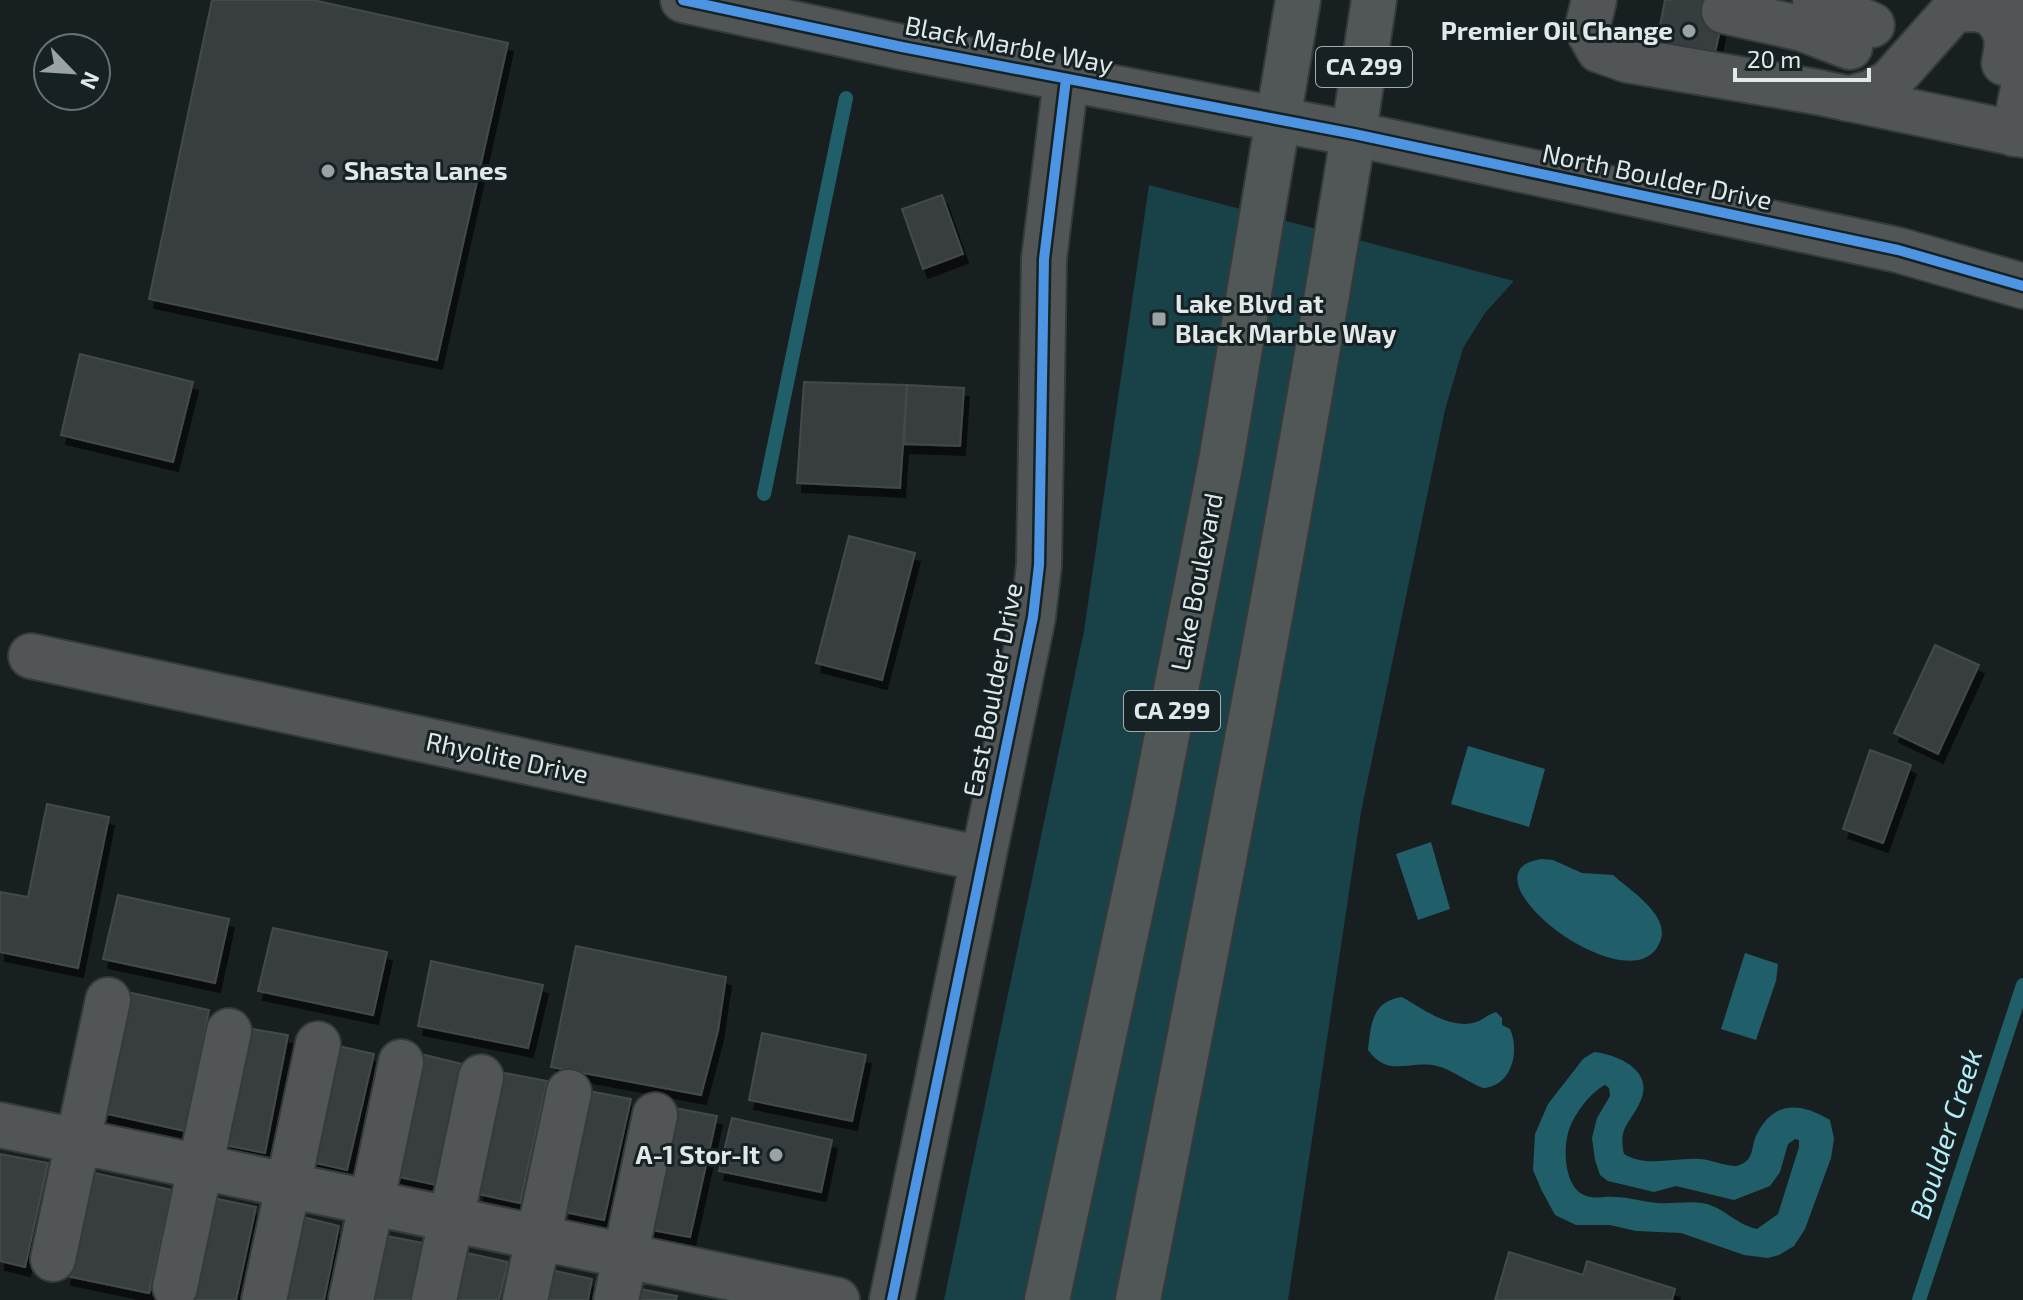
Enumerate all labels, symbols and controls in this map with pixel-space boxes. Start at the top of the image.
street label: Black Marble Way [903,8,1116,79]
place label: Premier Oil Change [1441,14,1673,45]
marker: Premier Oil Change [1680,22,1698,40]
north arrow [32,32,112,112]
scale bar [1735,32,1869,82]
text: 20 m [1747,44,1801,73]
road number: CA 299 [1316,47,1412,87]
text: N [76,68,106,94]
street label: North Boulder Drive [1540,136,1775,215]
place label: Shasta Lanes [344,154,507,185]
marker: Shasta Lanes [319,162,337,180]
place label: Lake Blvd at Black Marble Way [1175,287,1397,349]
marker: Lake Blvd at Black Marble Way [1150,310,1168,328]
street label: Lake Boulevard [1163,490,1228,673]
street label: East Boulder Drive [956,580,1027,799]
road number: CA 299 [1124,691,1220,731]
street label: Rhyolite Drive [423,724,591,789]
water label: Boulder Creek [1902,1045,1988,1223]
place label: A-1 Stor-It [636,1138,760,1169]
marker: A-1 Stor-It [767,1146,785,1164]

